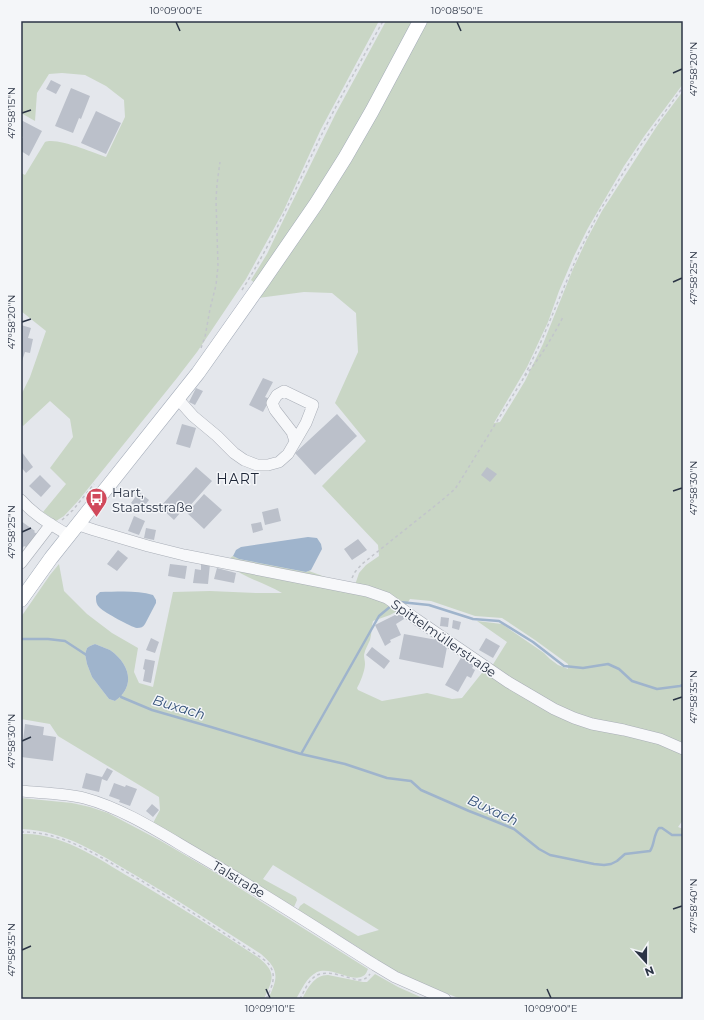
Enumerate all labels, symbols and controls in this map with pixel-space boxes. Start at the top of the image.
text: 10°09'00"E [149,4,203,17]
text: 10°08'50"E [431,4,483,17]
text: 47°58'20"N [687,42,700,96]
text: 47°58'15"N [5,87,18,139]
text: 47°58'25"N [687,251,700,305]
text: 47°58'20"N [5,295,18,349]
text: 47°58'30"N [687,461,700,515]
district label: HART [216,470,260,488]
place label: Hart, Staatsstraße [112,484,193,515]
bus stop icon: Hart, Staatsstraße [84,486,110,519]
text: 47°58'25"N [5,505,18,559]
street label: Spittelmüllerstraße [388,596,500,680]
text: 47°58'35"N [687,670,700,724]
water label: Buxach [151,691,207,723]
text: 47°58'30"N [5,714,18,768]
water label: Buxach [465,790,521,830]
street label: Talstraße [210,857,268,901]
text: 47°58'40"N [687,878,700,934]
text: 47°58'35"N [5,923,18,977]
north arrow [626,942,666,982]
text: N [643,963,656,979]
text: 10°09'10"E [245,1002,296,1015]
text: 10°09'00"E [524,1002,578,1015]

